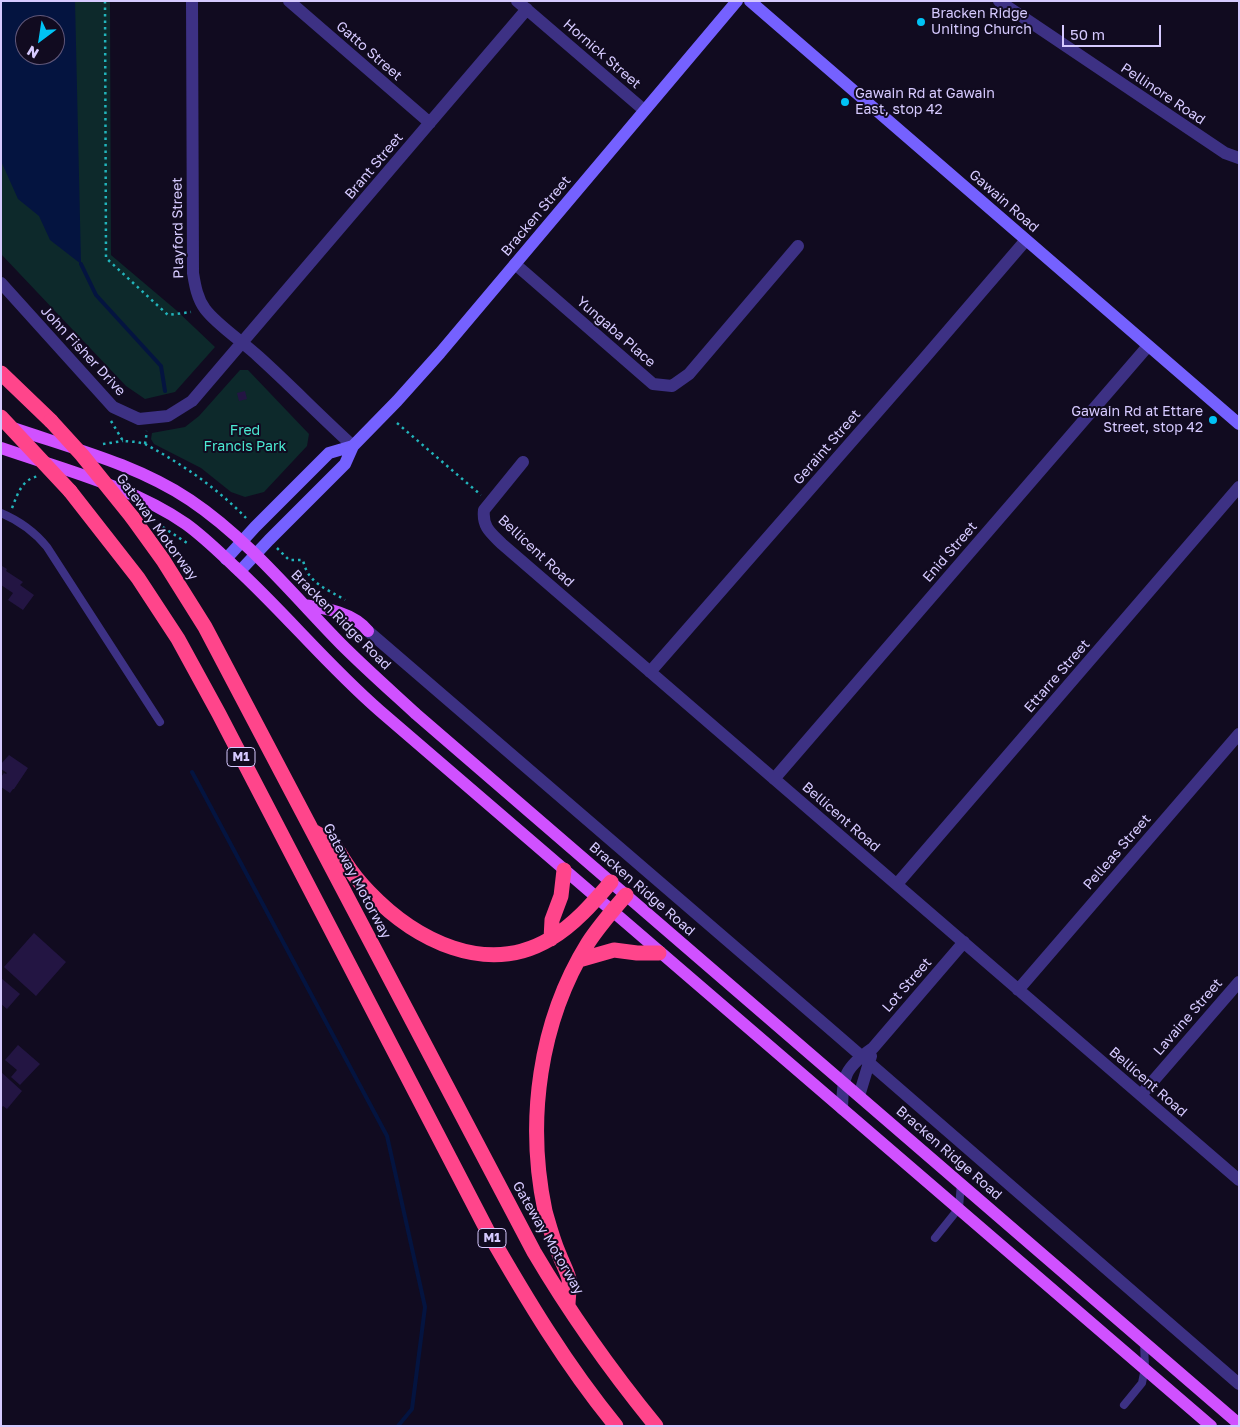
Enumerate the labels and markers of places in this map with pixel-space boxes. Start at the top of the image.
place label: Bracken Ridge Uniting Church [931,6,1032,38]
marker: Bracken Ridge Uniting Church [915,16,927,28]
place label: Gawain Rd at Gawain East, stop 42 [855,86,995,118]
marker: Gawain Rd at Gawain East, stop 42 [839,96,851,108]
place label: Gawain Rd at Ettare Street, stop 42 [1071,404,1203,437]
marker: Gawain Rd at Ettare Street, stop 42 [1207,414,1219,426]

